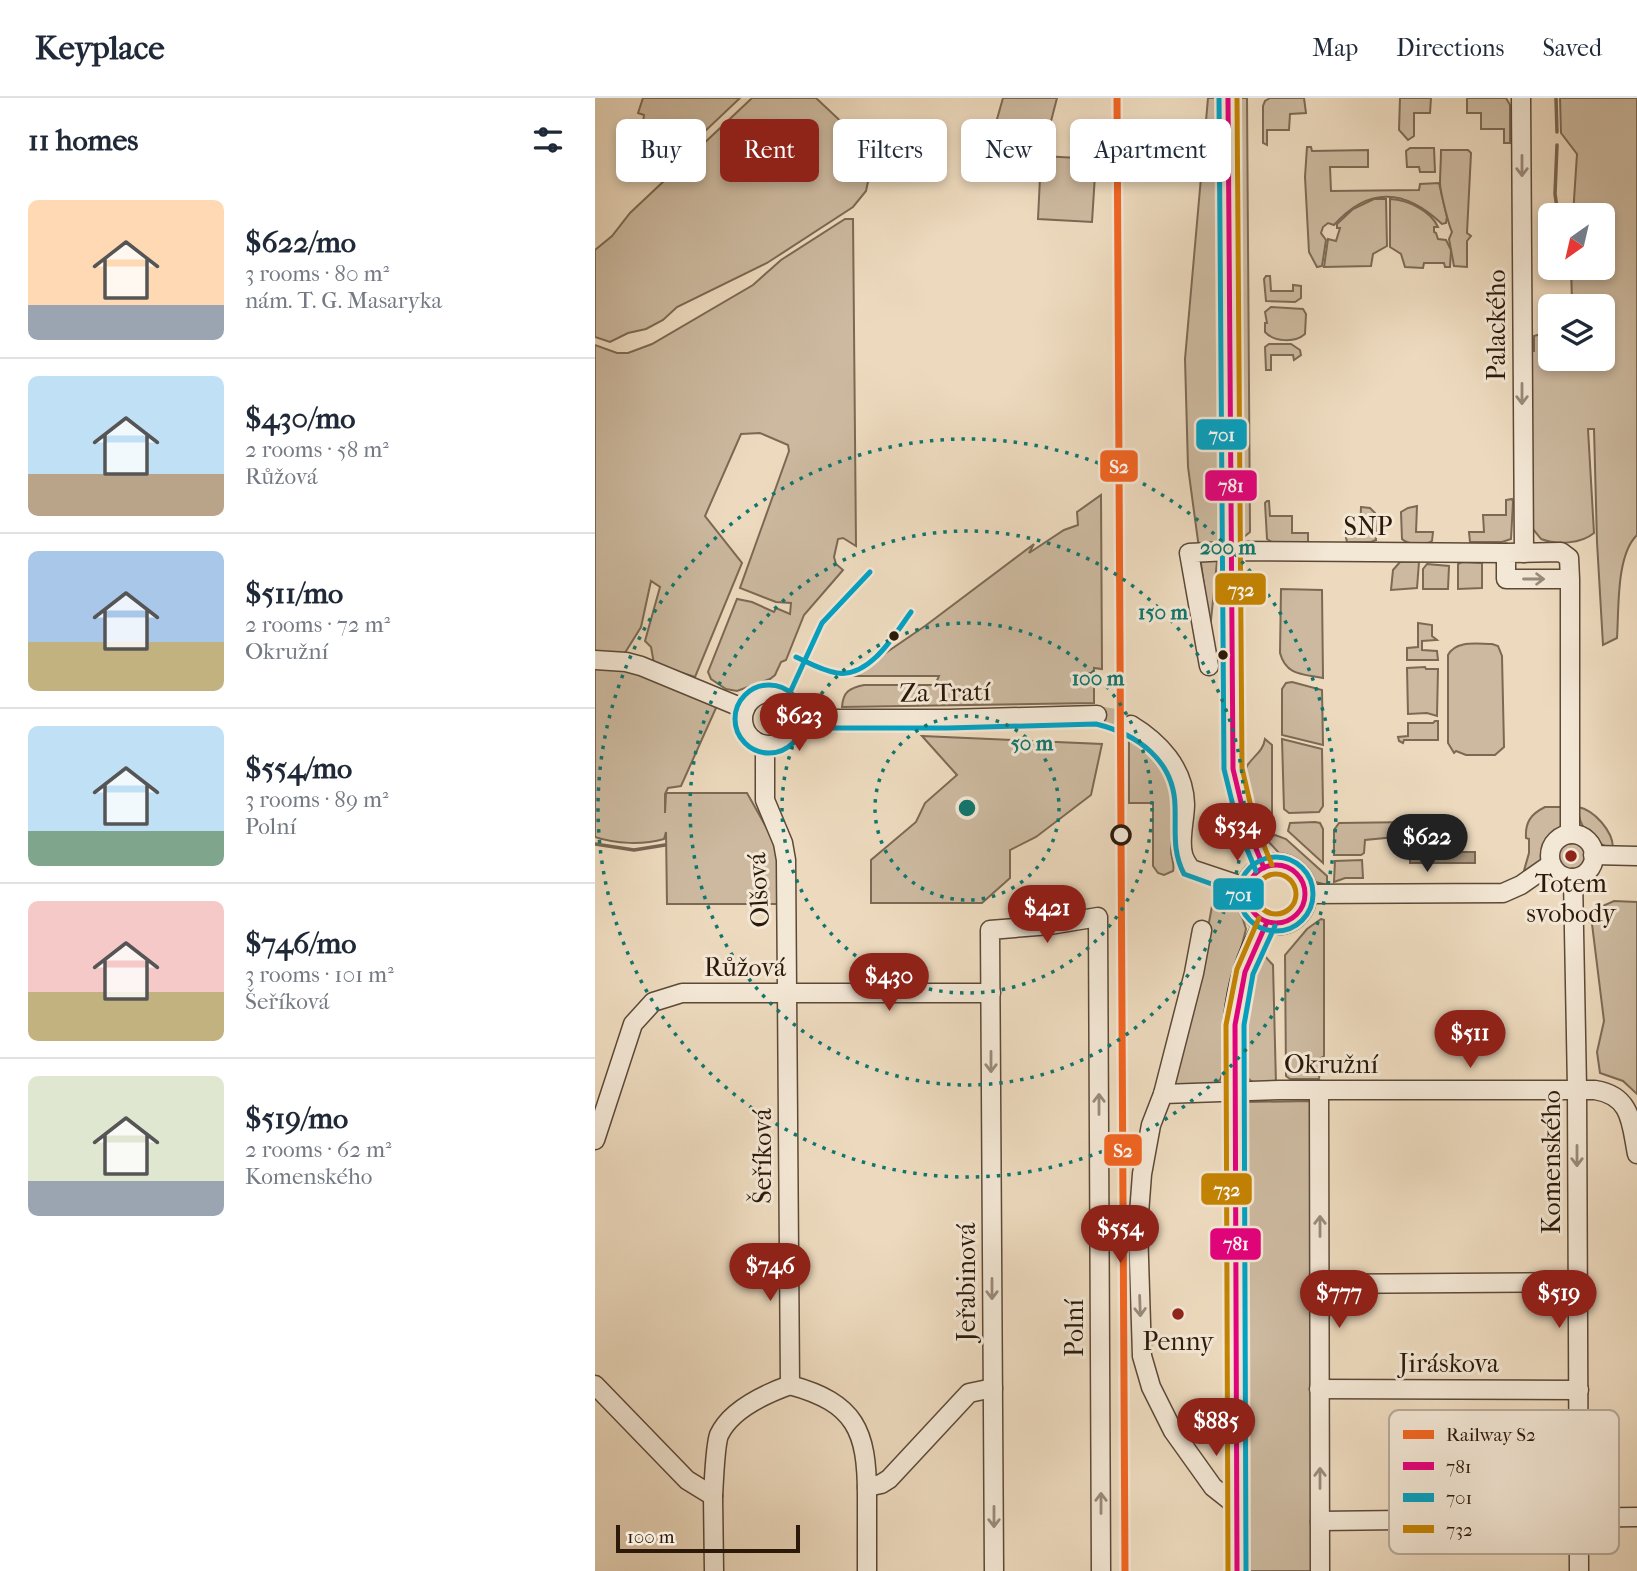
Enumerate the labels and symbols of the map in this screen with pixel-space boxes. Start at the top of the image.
one-way arrow [1515,154,1529,177]
north arrow [1538,203,1615,280]
street label: Palackého [1481,269,1512,381]
one-way arrow [1515,382,1529,405]
line badge: 701 [1195,418,1248,451]
text: 701 [1208,424,1235,446]
line badge: S2 [1099,449,1139,483]
text: S2 [1109,456,1129,478]
line badge: 781 [1204,469,1258,502]
text: 781 [1217,475,1244,497]
street label: SNP [1344,511,1393,542]
text: 200 m [1200,535,1257,559]
line badge: 732 [1214,572,1267,606]
one-way arrow [1523,572,1546,586]
text: 732 [1227,579,1255,601]
text: 150 m [1138,600,1189,624]
unlabelled marker [887,629,901,643]
unlabelled marker [1216,648,1230,662]
text: 100 m [1072,666,1125,690]
street label: Za Tratí [899,676,991,709]
pin: $623 [758,694,840,753]
text: 50 m [1011,731,1054,755]
centre of rings [955,796,979,820]
pin: $534 [1196,804,1278,863]
pin: $622 [1386,814,1468,874]
unlabelled marker [1111,825,1131,845]
marker: Totem svobody [1563,848,1579,864]
street label: Olšová [741,851,776,928]
place label: Totem svobody [1526,868,1617,929]
line badge: 701 [1212,877,1265,911]
text: 701 [1225,884,1252,906]
pin: $421 [1006,886,1088,945]
street label: Růžová [704,952,787,983]
pin: $430 [848,954,930,1013]
pin: $511 [1429,1010,1511,1070]
street label: Okružní [1284,1049,1378,1080]
one-way arrow [984,1050,998,1073]
street label: Komenského [1536,1090,1567,1234]
one-way arrow [1092,1093,1106,1116]
street label: Šeříková [746,1107,778,1204]
line badge: S2 [1103,1133,1143,1167]
text: S2 [1113,1140,1133,1162]
one-way arrow [1570,1145,1584,1168]
line badge: 732 [1200,1172,1253,1206]
text: 732 [1213,1179,1241,1201]
pin: $554 [1079,1206,1161,1265]
one-way arrow [1313,1215,1327,1238]
street label: Jeřabinová [951,1222,982,1343]
line badge: 781 [1209,1227,1262,1261]
text: 781 [1222,1233,1249,1255]
pin: $746 [729,1244,811,1303]
pin: $777 [1298,1270,1380,1330]
pin: $519 [1518,1270,1600,1330]
one-way arrow [985,1277,999,1300]
one-way arrow [1133,1294,1147,1317]
street label: Polní [1059,1299,1090,1357]
marker: Penny [1170,1306,1186,1322]
place label: Penny [1142,1326,1215,1357]
street label: Jiráskova [1397,1348,1500,1379]
pin: $885 [1175,1398,1257,1458]
legend [1389,1410,1619,1554]
text: Railway S2 [1446,1424,1536,1446]
text: 781 [1446,1456,1472,1478]
one-way arrow [1313,1467,1327,1490]
text: 701 [1446,1487,1472,1509]
one-way arrow [1094,1492,1108,1515]
one-way arrow [987,1505,1000,1528]
text: 732 [1446,1519,1473,1541]
scale bar [616,1522,800,1554]

